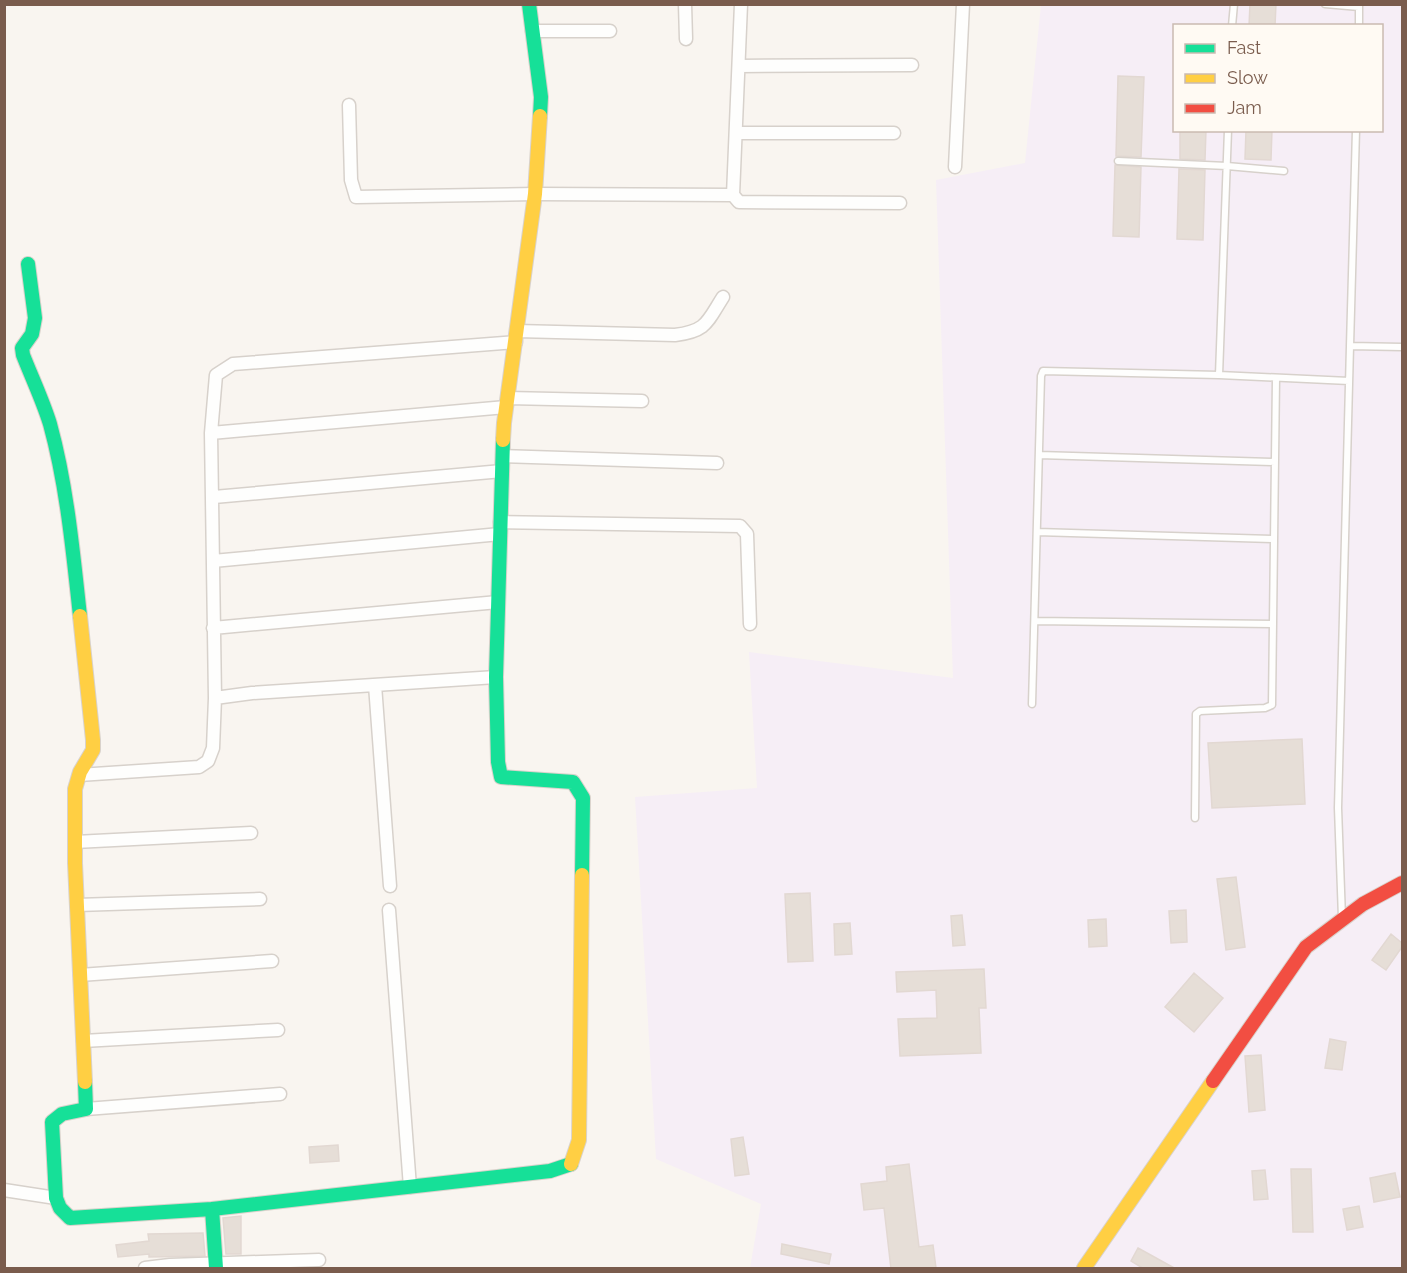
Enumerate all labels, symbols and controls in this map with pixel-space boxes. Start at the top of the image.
legend [1173,24,1383,132]
text: Fast [1227,37,1261,58]
text: Slow [1227,67,1268,88]
text: Jam [1227,97,1262,118]

